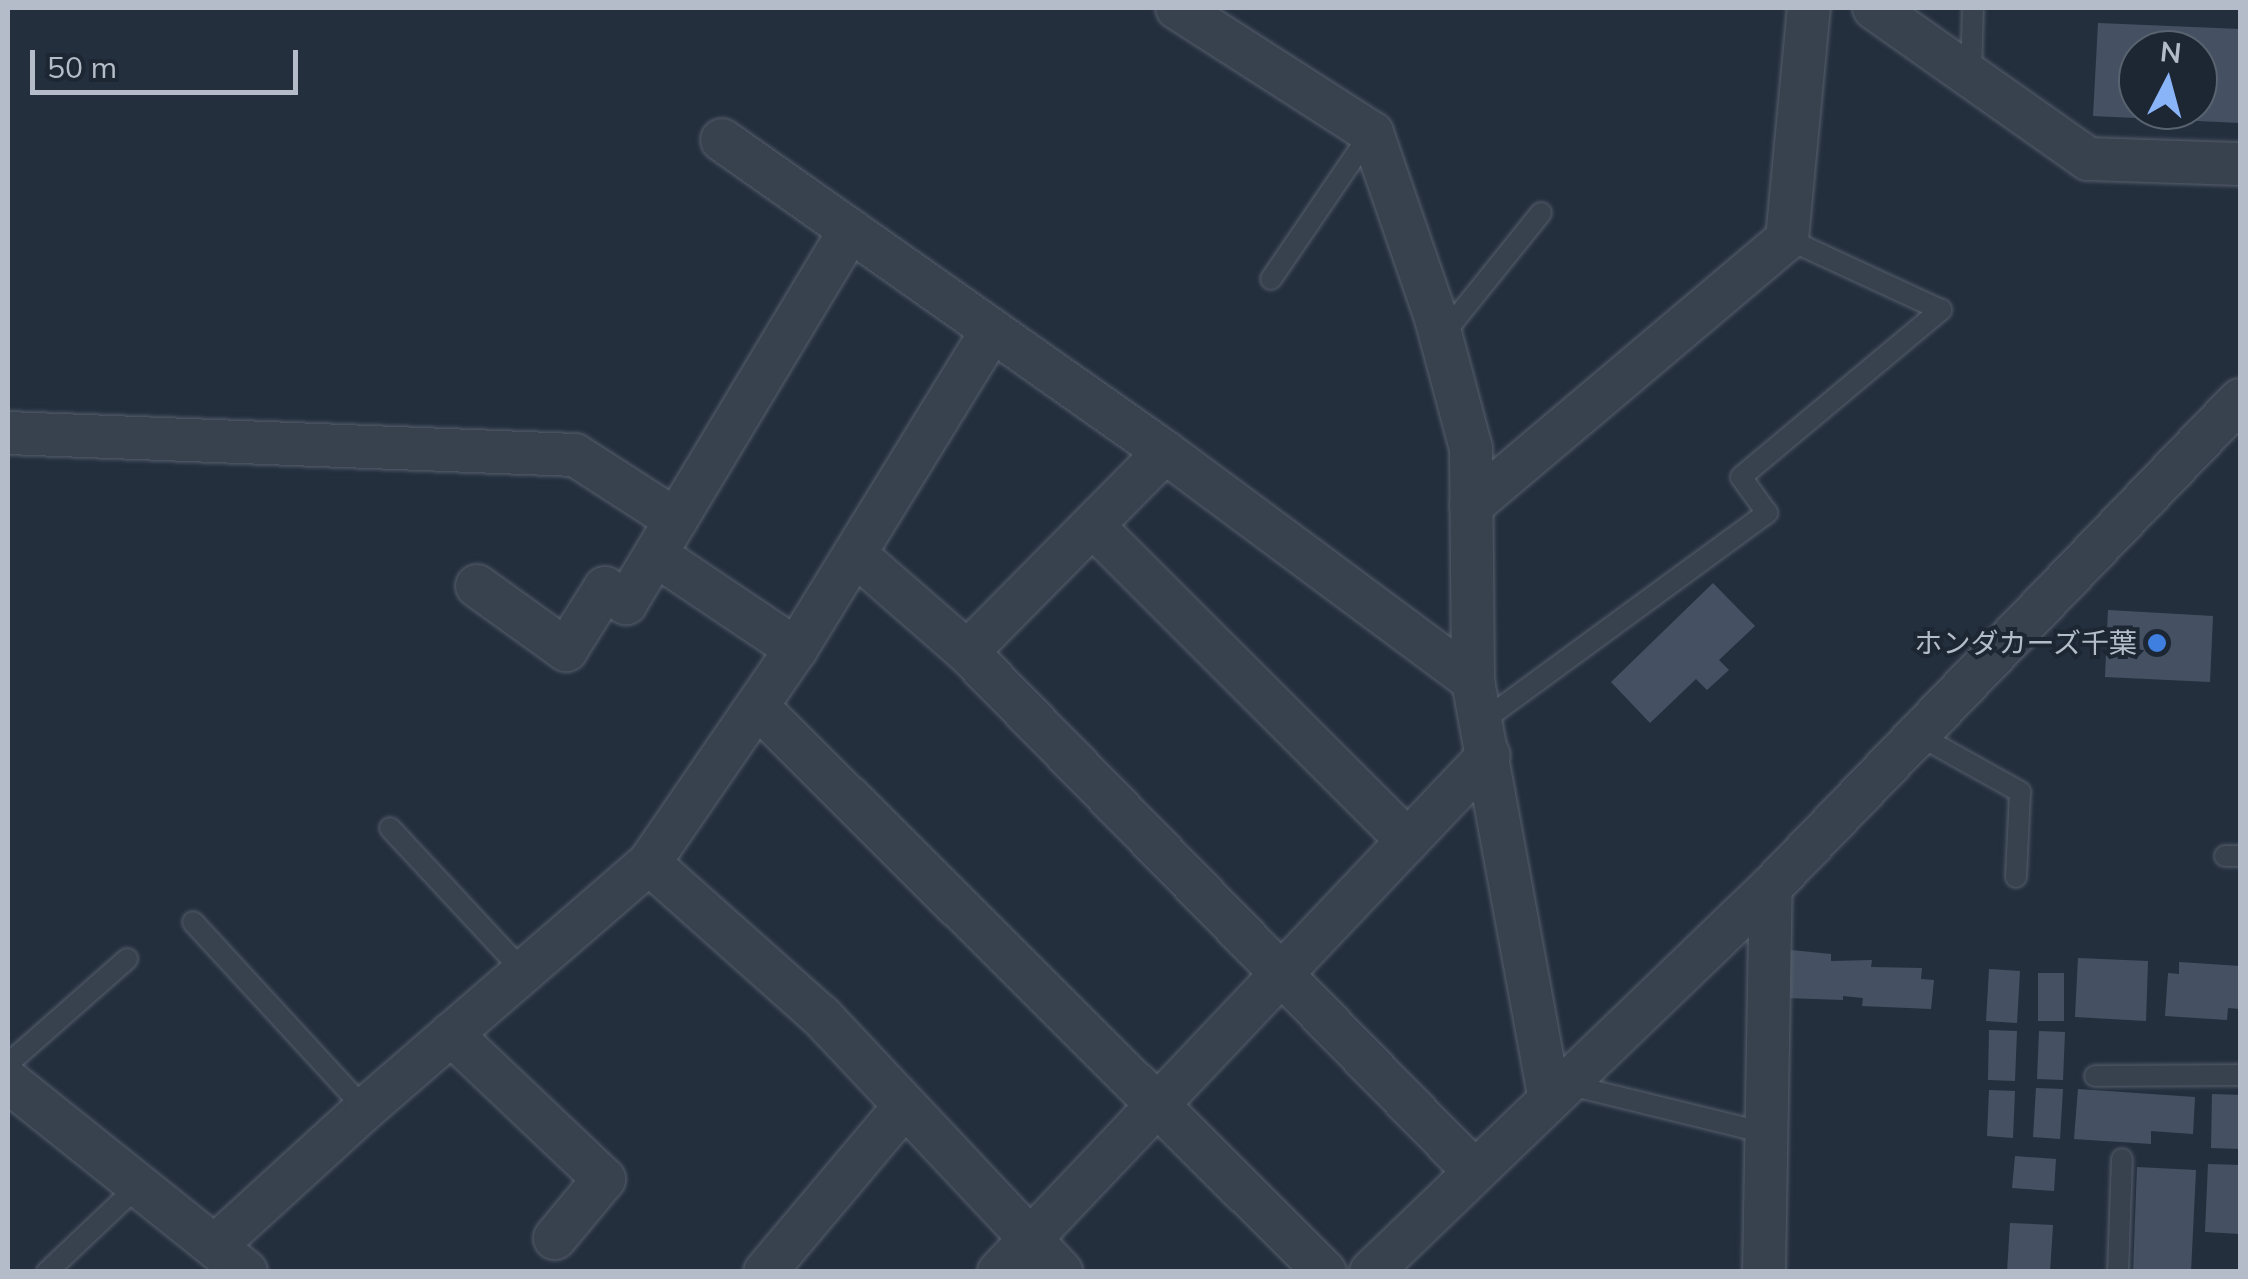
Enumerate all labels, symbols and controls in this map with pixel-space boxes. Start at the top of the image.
scale bar [35,30,302,92]
north arrow [2118,30,2218,130]
text: N [2159,33,2183,70]
text: 50 m [47,48,117,86]
place label: ホンダカーズ千葉 [1913,626,2137,660]
marker: ホンダカーズ千葉 [2146,632,2168,654]

